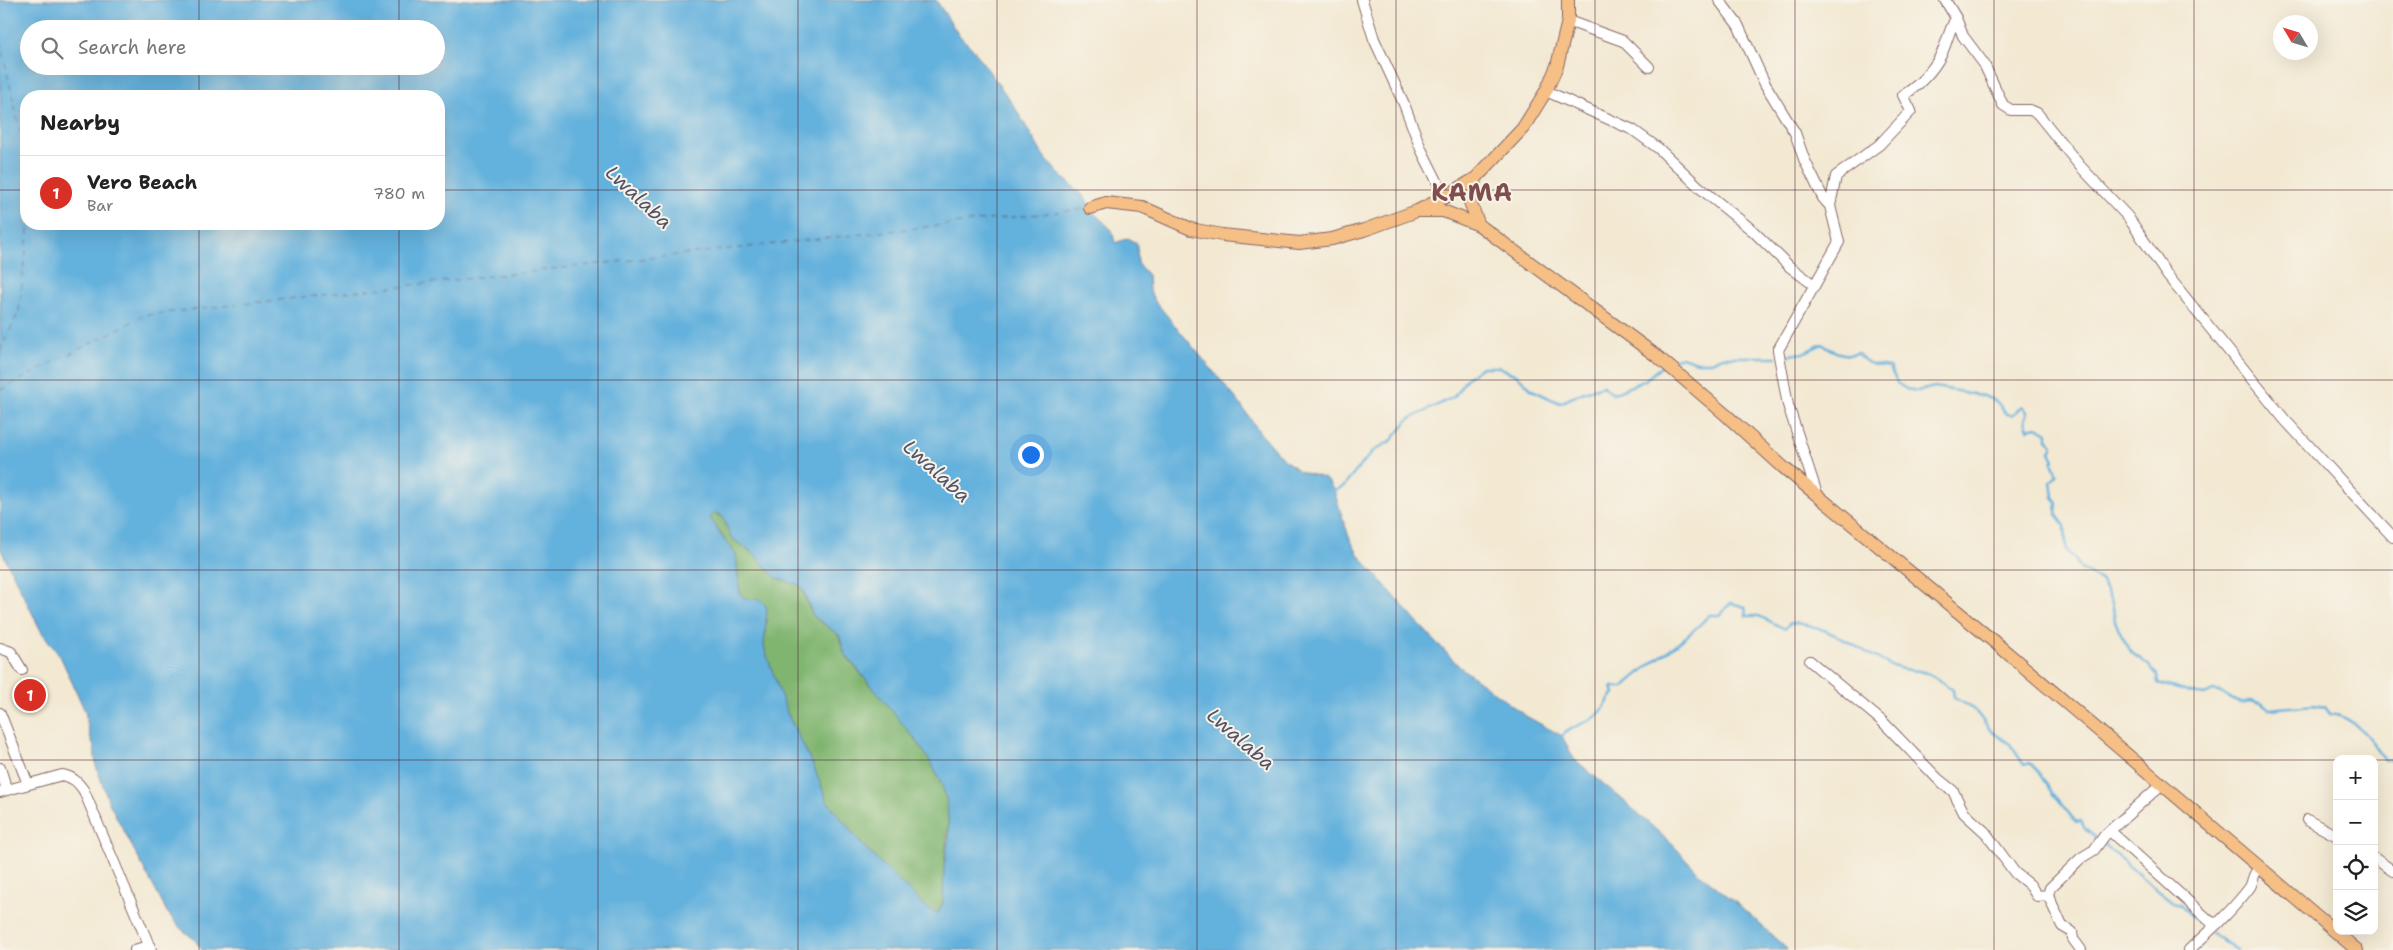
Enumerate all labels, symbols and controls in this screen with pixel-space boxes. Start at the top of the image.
north arrow [2273,15,2318,60]
search box [20,20,445,75]
icon: search [38,34,66,62]
text: Search here [78,35,187,60]
text: Nearby [40,109,120,137]
water label: Lwalaba [600,159,678,235]
text: Vero Beach [87,170,197,195]
district label: KAMA [1431,177,1513,209]
text: 1 [52,183,60,204]
text: 780 m [373,183,425,204]
text: Bar [87,195,114,216]
water label: Lwalaba [898,434,976,508]
your location [1018,442,1044,468]
pin: 1 [14,676,46,714]
water label: Lwalaba [1201,702,1281,776]
map controls [2333,755,2378,935]
button: + [2333,755,2378,800]
button: − [2333,800,2378,845]
button: locate [2333,845,2378,890]
button: layers [2333,890,2378,935]

